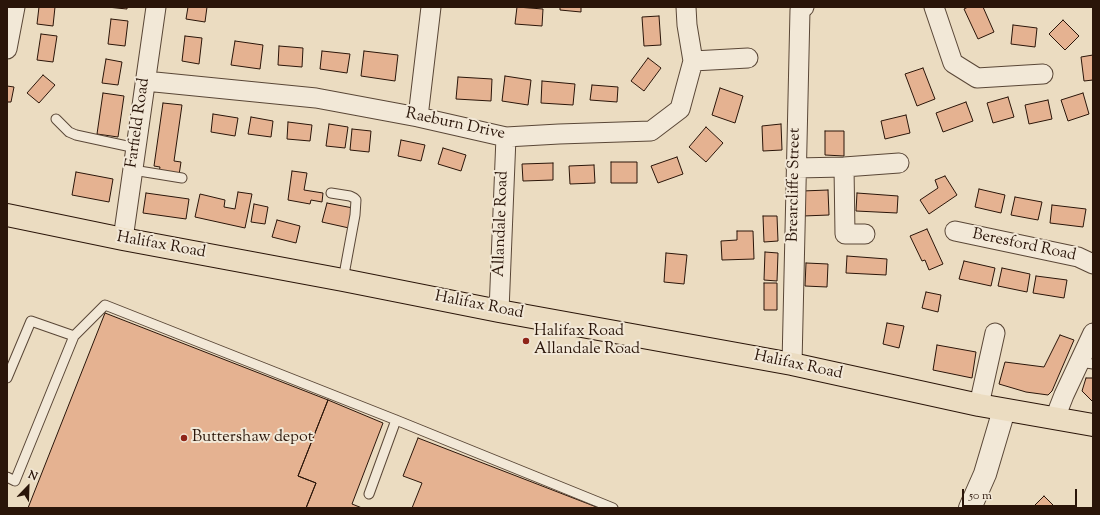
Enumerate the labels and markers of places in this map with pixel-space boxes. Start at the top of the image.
place label: Halifax Road Allandale Road [534,322,640,360]
marker: Halifax Road Allandale Road [521,336,531,346]
place label: Buttershaw depot [192,428,313,448]
marker: Buttershaw depot [179,433,189,443]

